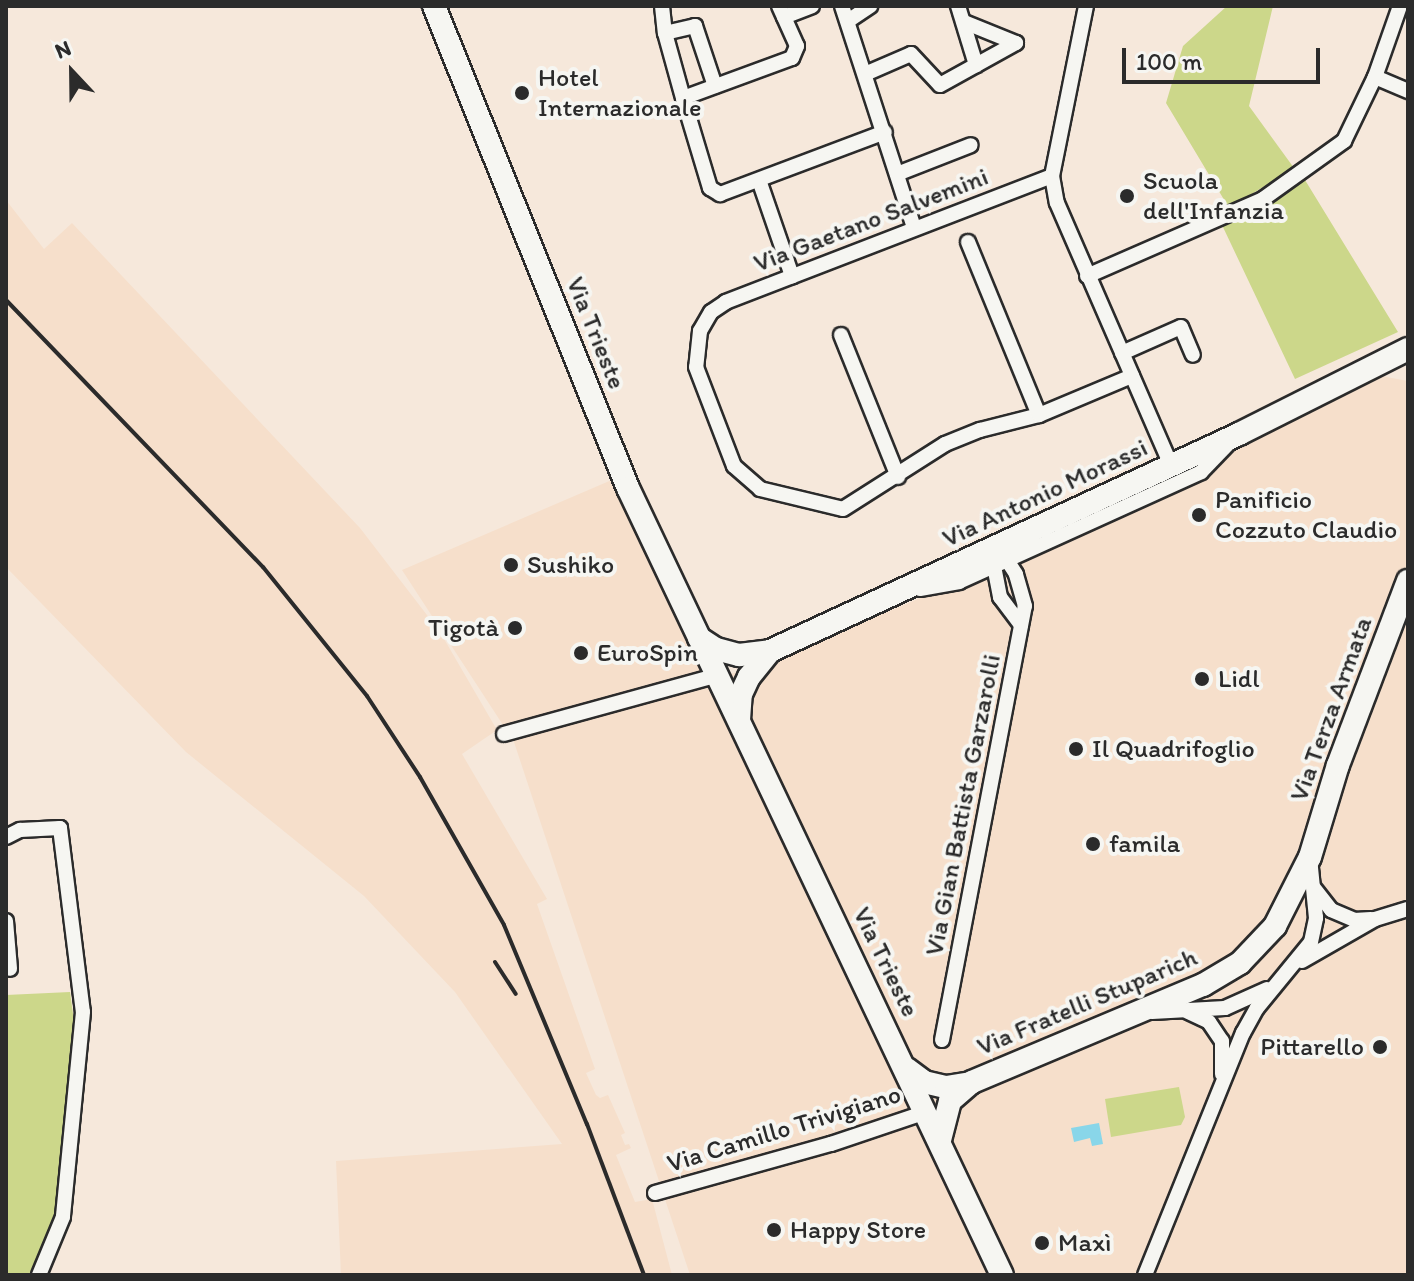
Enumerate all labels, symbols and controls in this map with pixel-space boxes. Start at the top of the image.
north arrow [32,32,112,112]
scale bar [1126,32,1324,82]
text: N [51,34,75,65]
text: 100 m [1136,47,1202,76]
place label: Hotel Internazionale [538,62,701,124]
marker: Hotel Internazionale [513,84,531,102]
street label: Via Gaetano Salvemini [748,161,994,279]
place label: Scuola dell'Infanzia [1143,165,1284,226]
marker: Scuola dell'Infanzia [1118,187,1136,205]
street label: Via Trieste [560,273,632,393]
street label: Via Antonio Morassi [938,432,1152,554]
place label: Panificio Cozzuto Claudio [1215,484,1397,546]
marker: Panificio Cozzuto Claudio [1190,506,1208,524]
place label: Sushiko [527,549,614,581]
marker: Sushiko [502,556,520,574]
place label: Tigotà [428,612,499,644]
street label: Via Terza Armata [1284,614,1378,804]
marker: Tigotà [506,619,524,637]
place label: EuroSpin [597,637,698,669]
marker: EuroSpin [572,644,590,662]
street label: Via Gian Battista Garzarolli [918,652,1008,958]
place label: Lidl [1218,663,1259,695]
marker: Lidl [1193,670,1211,688]
place label: Il Quadrifoglio [1092,733,1255,765]
marker: Il Quadrifoglio [1067,740,1085,758]
place label: famila [1109,828,1180,860]
marker: famila [1084,835,1102,853]
street label: Via Trieste [846,903,926,1021]
street label: Via Fratelli Stuparich [973,942,1201,1062]
place label: Pittarello [1260,1031,1364,1063]
marker: Pittarello [1371,1038,1389,1056]
street label: Via Camillo Trivigiano [663,1079,905,1179]
place label: Happy Store [790,1214,926,1246]
marker: Happy Store [765,1221,783,1239]
place label: Maxì [1058,1227,1112,1259]
marker: Maxì [1033,1234,1051,1252]

